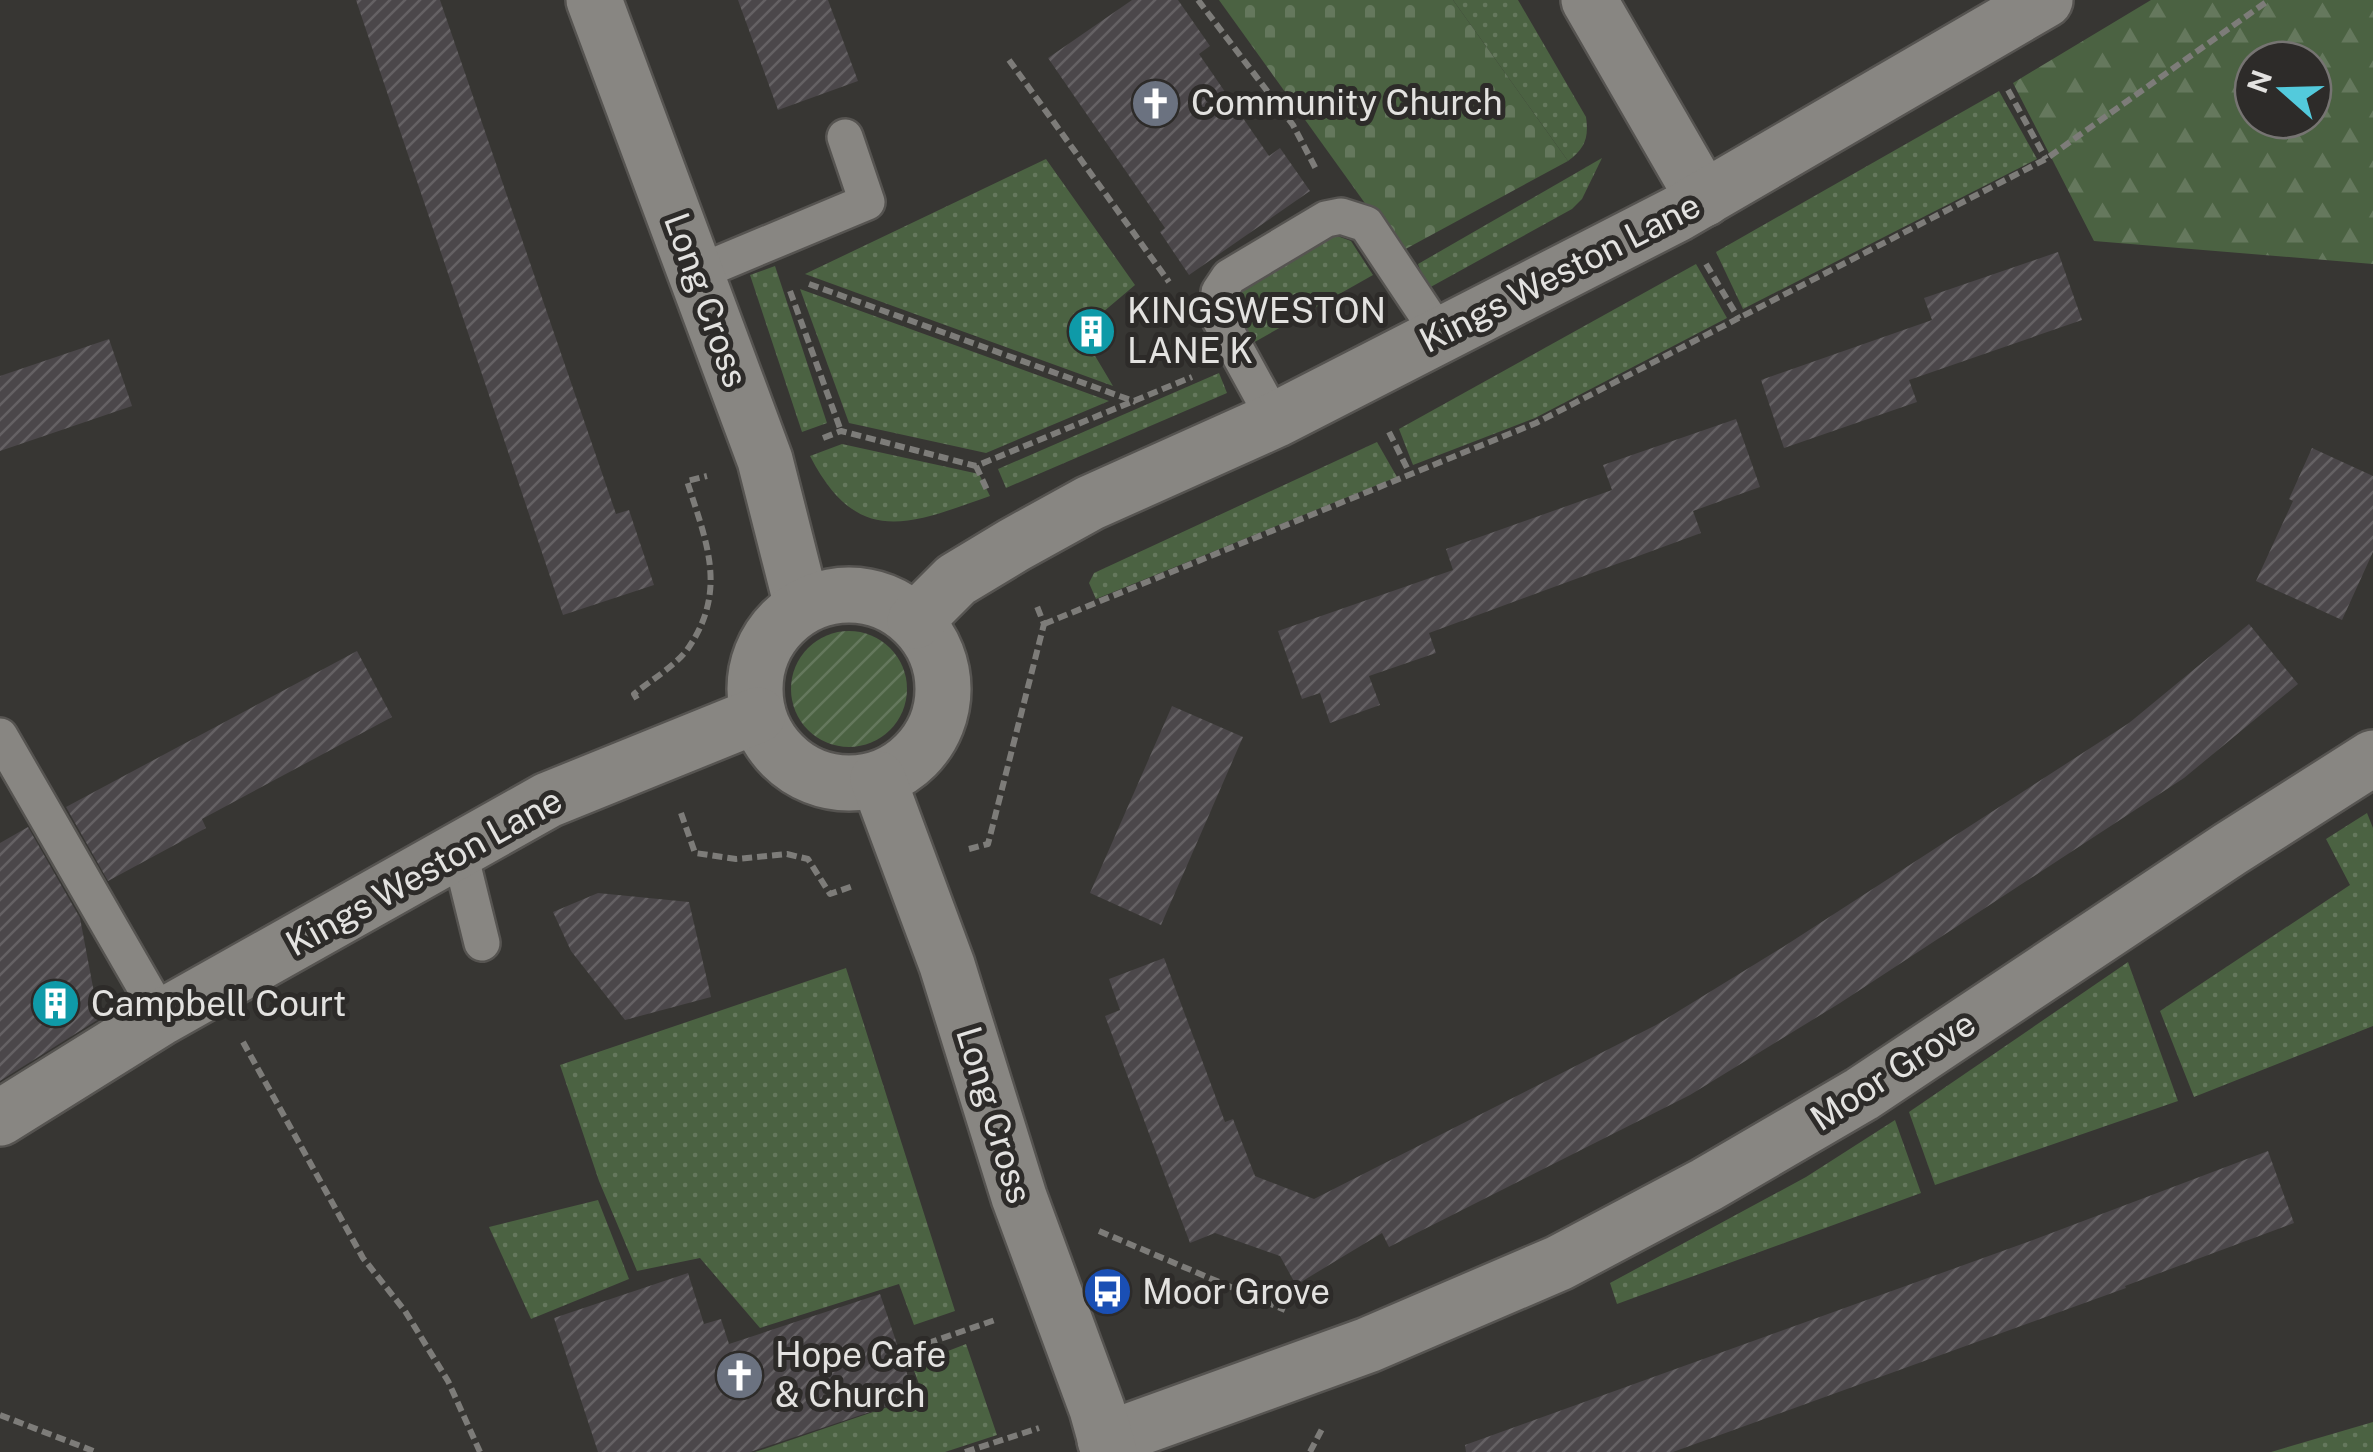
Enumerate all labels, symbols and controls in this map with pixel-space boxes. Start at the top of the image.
north arrow [2233,40,2333,140]
text: N [2240,65,2278,97]
church icon: Community Church [1130,77,1182,129]
place label: Community Church [1191,82,1503,123]
street label: Kings Weston Lane [1413,184,1707,361]
street label: Long Cross [656,207,757,393]
place label: KINGSWESTON LANE K [1127,290,1386,371]
building icon: KINGSWESTON LANE K [1066,305,1118,357]
street label: Kings Weston Lane [279,779,569,964]
building icon: Campbell Court [30,978,82,1030]
place label: Campbell Court [91,983,346,1024]
street label: Moor Grove [1803,1002,1983,1139]
street label: Long Cross [948,1022,1041,1208]
bus stop icon: Moor Grove [1081,1266,1133,1318]
place label: Moor Grove [1142,1271,1330,1312]
place label: Hope Cafe & Church [775,1334,946,1415]
church icon: Hope Cafe & Church [714,1349,766,1401]

